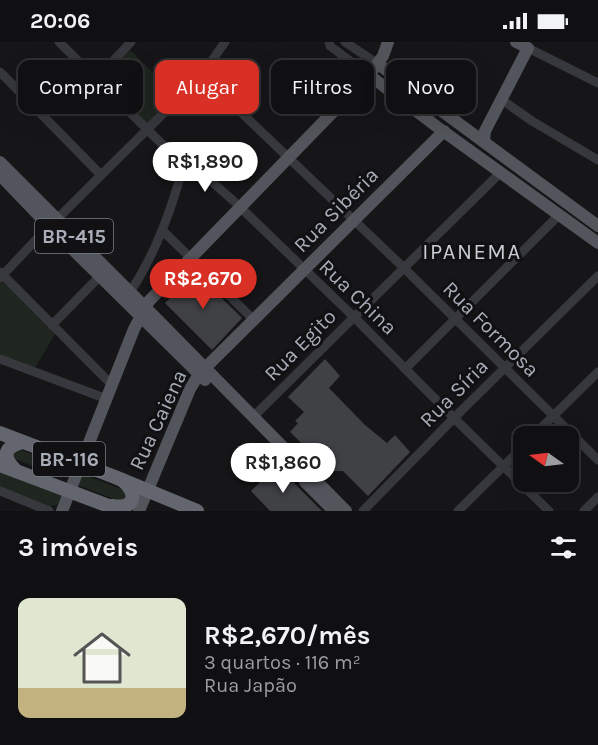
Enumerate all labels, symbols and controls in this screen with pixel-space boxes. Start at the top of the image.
text: 20:06 [30,8,90,34]
chip: Comprar [18,60,143,114]
chip: Alugar [155,60,259,114]
chip: Filtros [271,60,374,114]
chip: Novo [386,60,476,114]
pin: R$1,890 [150,142,260,193]
text: R$1,890 [167,150,243,173]
street label: Rua Sibéria [289,163,383,257]
road number: BR-415 [35,219,113,253]
district label: IPANEMA [422,239,522,265]
street label: Rua China [314,254,402,340]
pin: R$2,670 [148,259,258,310]
text: R$2,670 [164,267,242,290]
street label: Rua Formosa [438,276,544,382]
street label: Rua Egito [259,304,341,386]
street label: Rua Síria [415,354,493,432]
street label: Rua Caiena [124,366,192,474]
north arrow [513,426,579,492]
map controls [513,426,579,492]
road number: BR-116 [33,442,105,476]
pin: R$1,860 [228,443,338,494]
text: R$1,860 [245,451,321,474]
icon: filters [547,531,580,564]
text: 3 imóveis [18,532,138,563]
text: R$2,670/mês [204,620,371,651]
icon: home [66,622,138,694]
text: 3 quartos · 116 m² [204,651,361,674]
text: Rua Japão [204,674,297,697]

